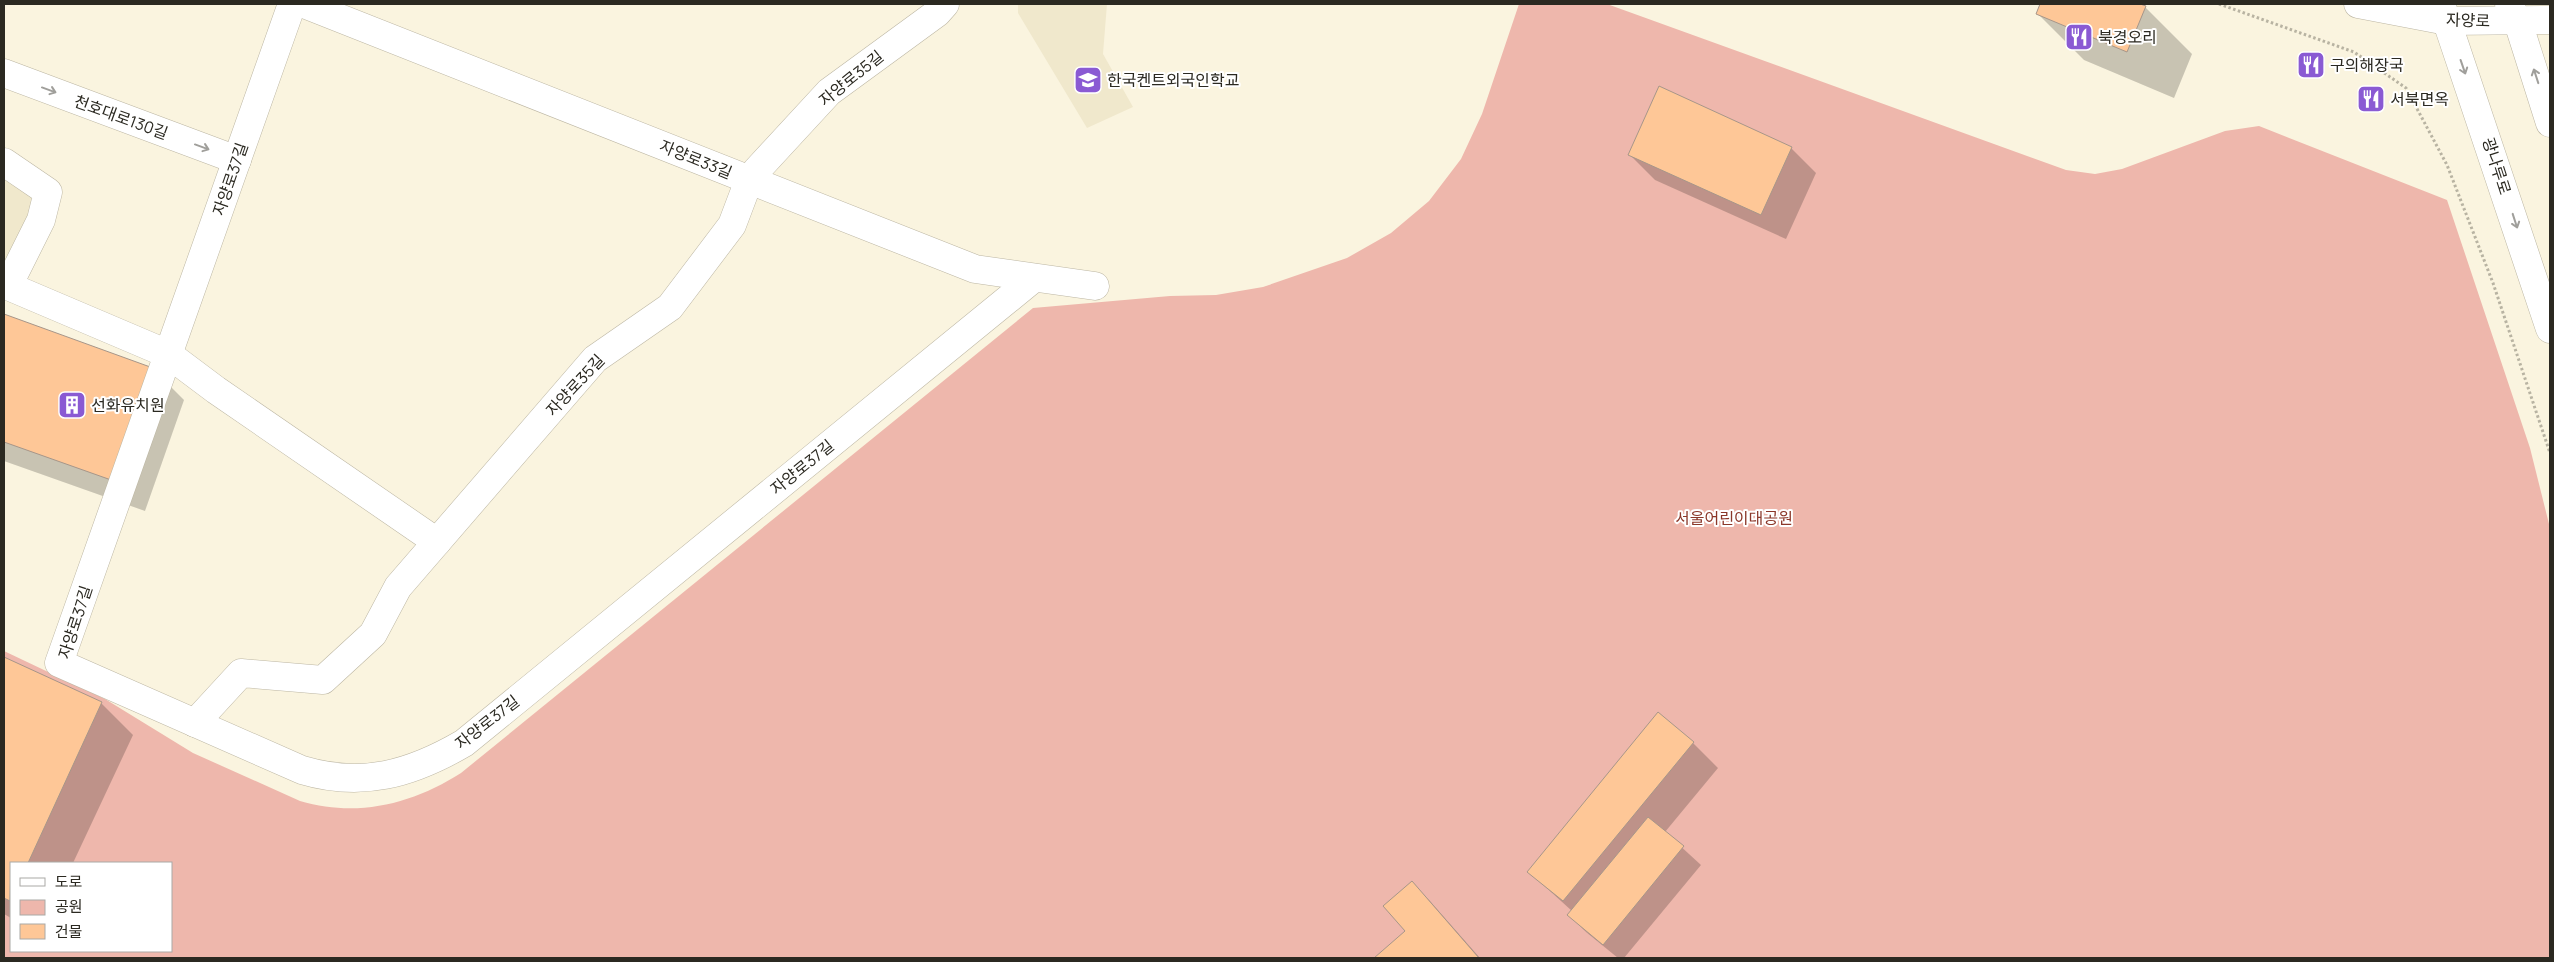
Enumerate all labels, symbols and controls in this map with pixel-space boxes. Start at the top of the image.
street label: 자양로 [2446,8,2491,32]
restaurant icon: 북경오리 [2064,22,2094,52]
place label: 북경오리 [2098,26,2157,48]
street label: 자양로35길 [814,45,888,111]
restaurant icon: 구의해장국 [2296,50,2326,80]
place label: 구의해장국 [2330,54,2404,76]
one-way arrow [2459,59,2468,74]
school or university icon: 한국켄트외국인학교 [1073,65,1103,95]
place label: 한국켄트외국인학교 [1107,69,1239,91]
one-way arrow [2530,69,2540,85]
restaurant icon: 서북면옥 [2356,84,2386,114]
one-way arrow [41,86,57,95]
place label: 서북면옥 [2390,88,2449,110]
street label: 천호대로130길 [71,90,171,144]
street label: 자양로33길 [656,134,736,184]
street label: 광나루로 [2477,135,2517,198]
street label: 자양로37길 [207,140,253,218]
one-way arrow [194,142,209,152]
one-way arrow [2511,213,2520,228]
street label: 자양로35길 [541,349,609,421]
building icon: 선화유치원 [57,390,87,420]
place label: 선화유치원 [91,394,165,416]
street label: 자양로37길 [766,435,838,499]
park label: 서울어린이대공원 [1675,507,1793,529]
street label: 자양로37길 [53,583,97,661]
street label: 자양로37길 [450,690,524,754]
legend [10,862,172,952]
text: 도로 [55,871,83,892]
text: 공원 [55,896,83,917]
text: 건물 [55,921,83,942]

